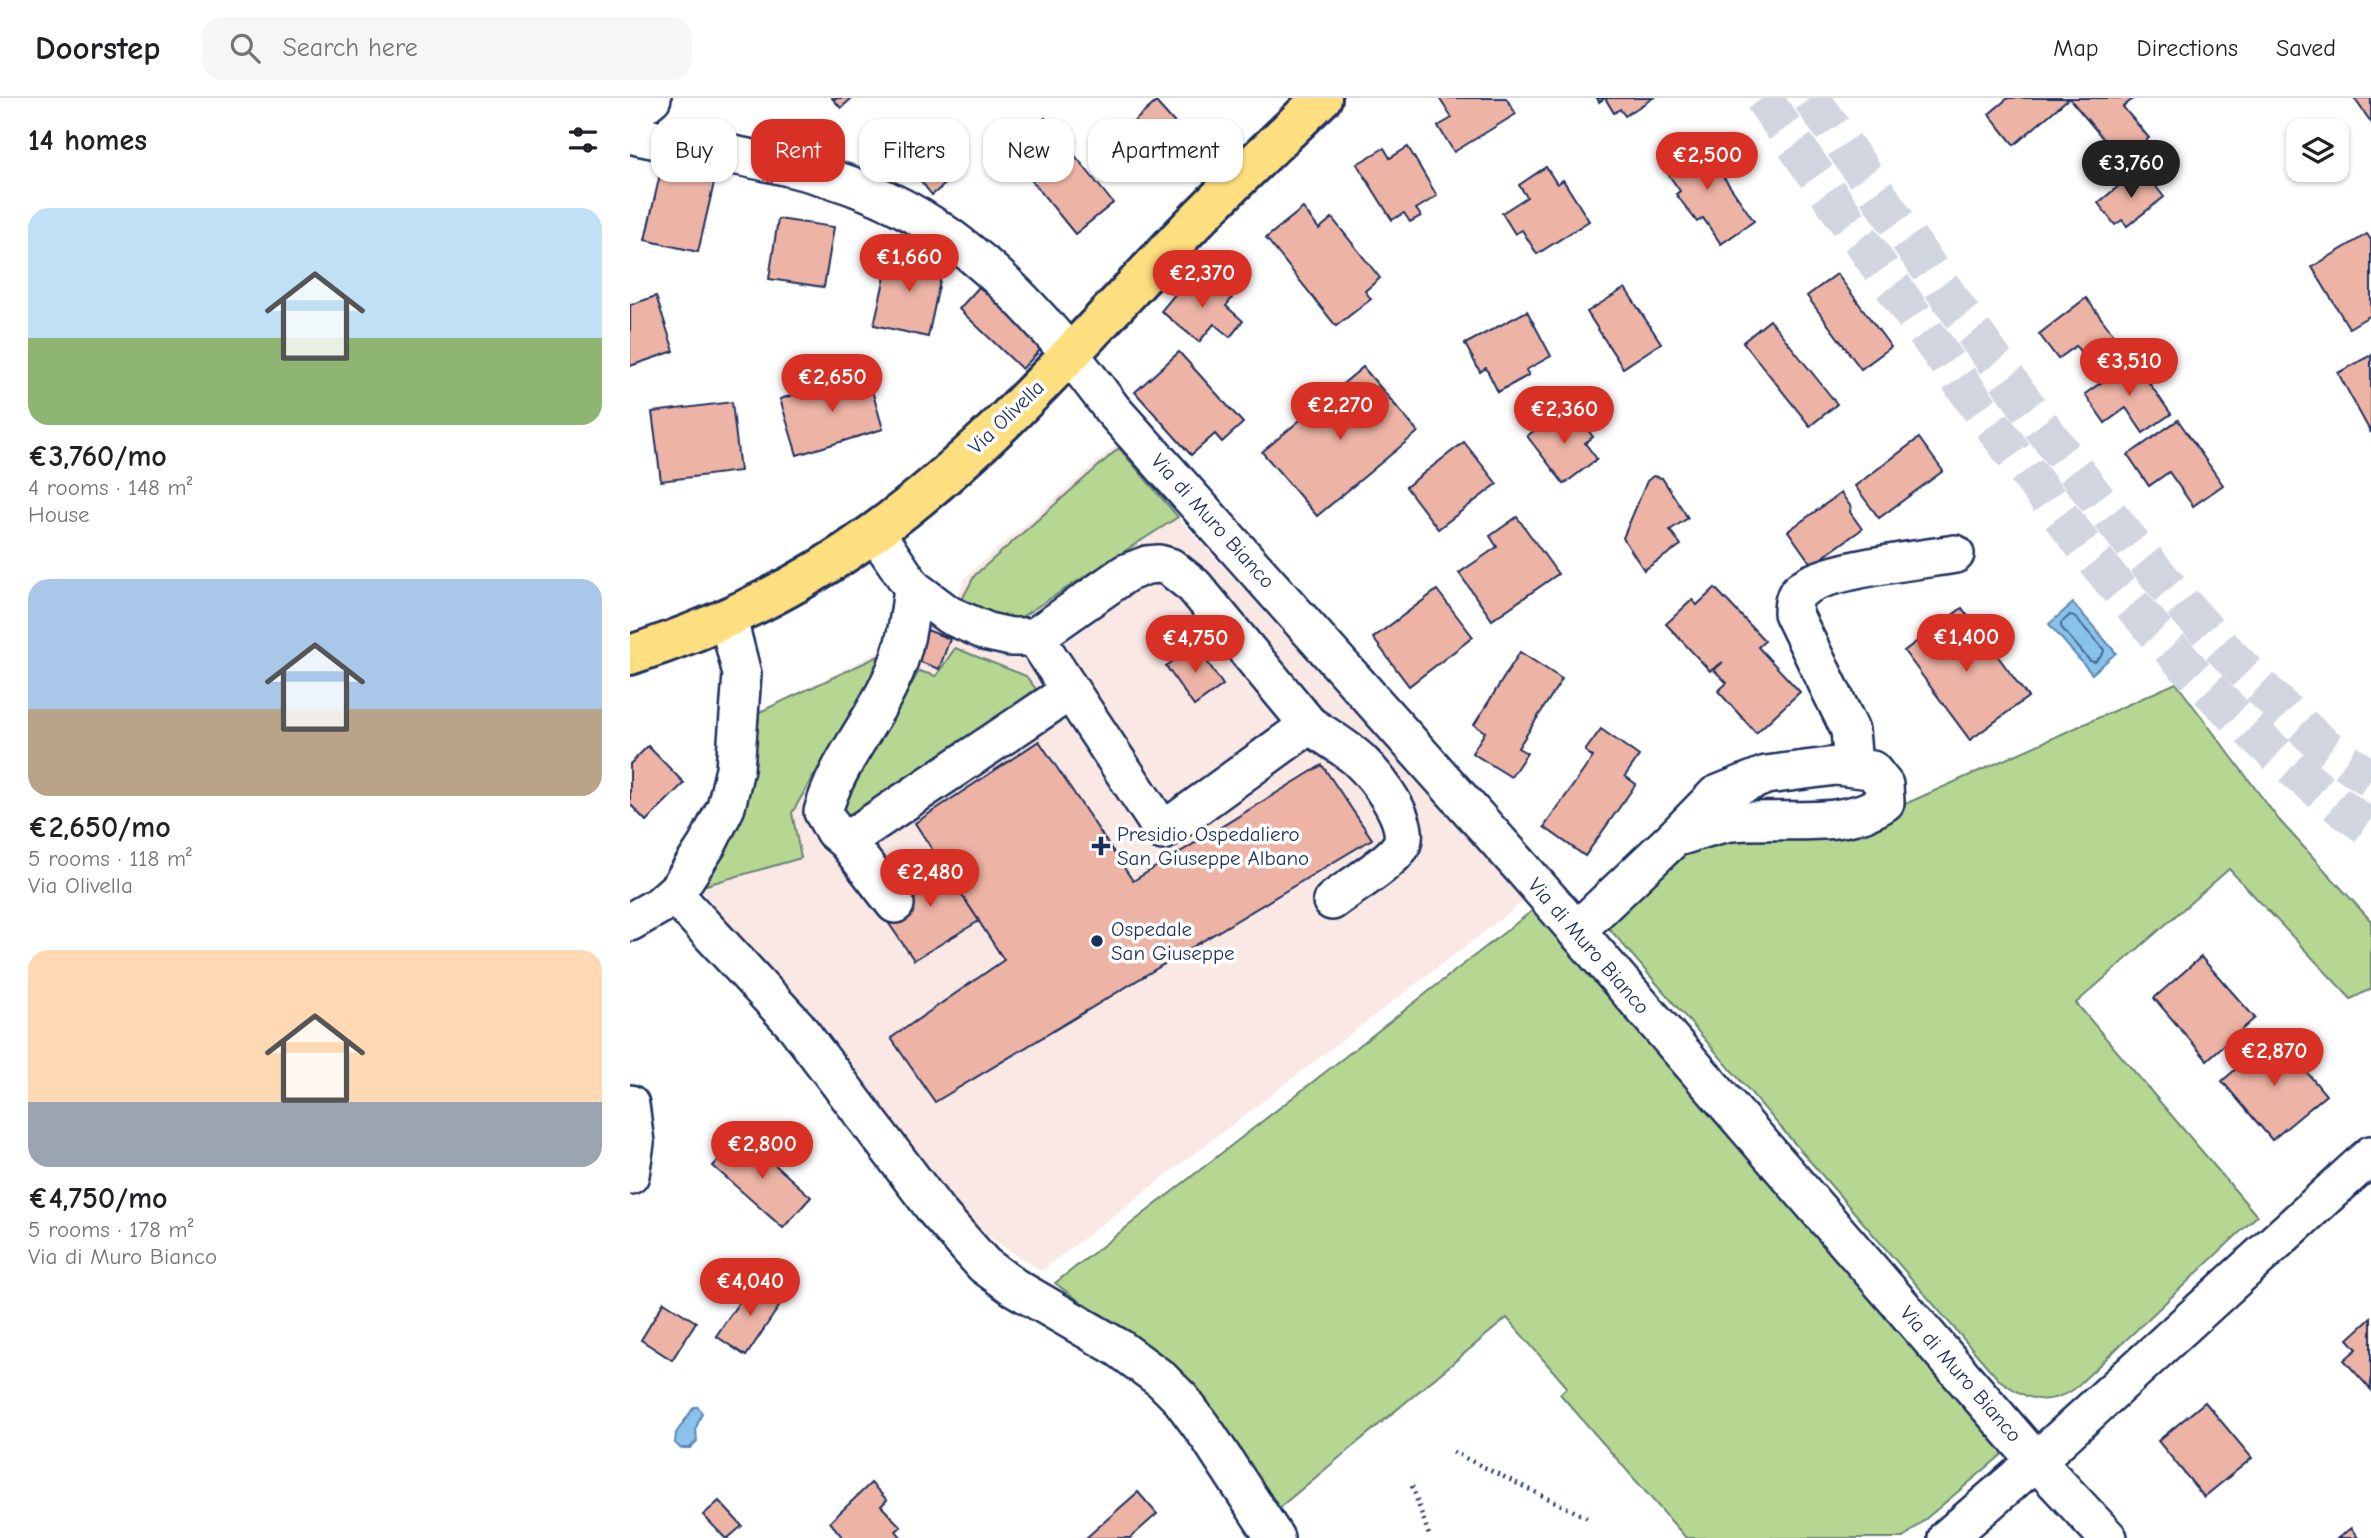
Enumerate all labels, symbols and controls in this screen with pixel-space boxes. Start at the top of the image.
search box [202,17,692,80]
text: Doorstep [35,29,160,67]
icon: search [226,29,264,67]
text: Search here [282,33,418,63]
text: Map [2053,34,2099,62]
text: Directions [2137,34,2238,62]
text: Saved [2276,34,2336,62]
chip: Buy [651,119,737,182]
chip: Rent [751,119,845,182]
chip: Filters [859,119,969,182]
chip: New [983,119,1074,182]
chip: Apartment [1088,119,1243,182]
map controls [2286,119,2349,182]
button: layers [2286,119,2349,182]
icon: filters [564,121,602,159]
text: 14 homes [28,123,147,158]
pin: €2,500 [1650,132,1764,192]
pin: €3,760 [2074,140,2188,200]
text: €2,500 [1672,141,1742,168]
text: €3,760 [2098,149,2164,176]
pin: €1,660 [852,234,966,294]
text: €1,660 [876,243,942,270]
pin: €2,370 [1145,250,1259,310]
icon: home [252,253,378,379]
text: €2,370 [1169,259,1235,286]
pin: €3,510 [2072,338,2186,398]
text: €3,510 [2096,347,2162,374]
pin: €2,650 [775,354,889,414]
text: €2,650 [797,363,867,390]
street label: Via Olivella [963,375,1049,459]
pin: €2,270 [1283,382,1397,442]
pin: €2,360 [1507,386,1621,446]
text: €2,270 [1307,391,1373,418]
text: €2,360 [1530,395,1598,422]
text: €3,760/mo [28,439,167,474]
street label: Via di Muro Bianco [1146,449,1280,593]
text: 4 rooms · 148 m² [28,474,192,501]
text: House [28,501,90,528]
pin: €1,400 [1909,614,2023,674]
pin: €4,750 [1138,616,1252,675]
text: €1,400 [1933,623,1999,650]
icon: home [252,624,378,750]
text: €4,750 [1162,624,1228,651]
text: €2,650/mo [28,810,171,845]
place label: Presidio Ospedaliero San Giuseppe Albano [1117,822,1309,870]
marker: Presidio Ospedaliero San Giuseppe Albano [1091,836,1111,856]
text: 5 rooms · 118 m² [28,845,192,872]
pin: €2,480 [873,850,987,909]
text: €2,480 [896,858,964,885]
text: Via Olivella [28,872,133,899]
street label: Via di Muro Bianco [1523,873,1655,1019]
place label: Ospedale San Giuseppe [1111,917,1235,965]
marker: Ospedale San Giuseppe [1089,933,1105,949]
icon: home [252,995,378,1121]
pin: €2,870 [2217,1028,2331,1088]
text: €2,870 [2241,1037,2307,1064]
pin: €2,800 [705,1122,819,1181]
text: €2,800 [727,1130,797,1157]
text: €4,750/mo [28,1181,168,1216]
text: 5 rooms · 178 m² [28,1216,193,1243]
text: Via di Muro Bianco [28,1243,217,1270]
pin: €4,040 [693,1258,807,1318]
text: €4,040 [716,1267,784,1294]
street label: Via di Muro Bianco [1895,1301,2027,1447]

